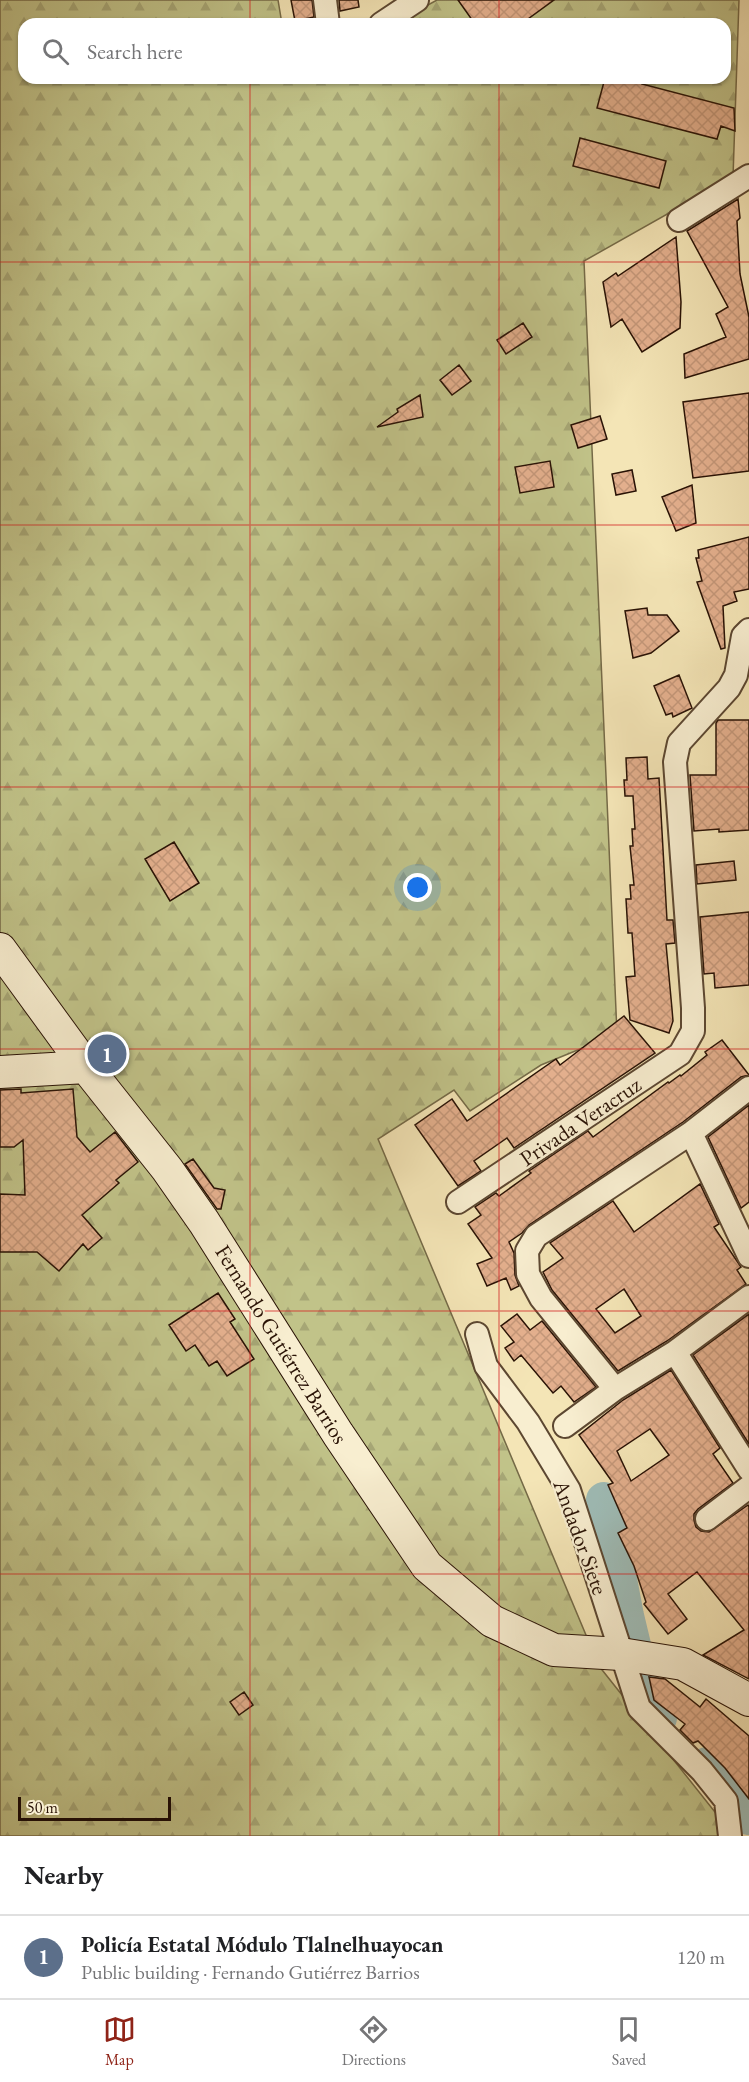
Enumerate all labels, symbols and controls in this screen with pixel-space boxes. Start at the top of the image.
search box [18,18,731,84]
icon: search [39,35,72,68]
text: Search here [87,37,182,66]
your location [403,873,432,902]
pin: 1 [88,1032,126,1076]
street label: Privada Veracruz [514,1070,647,1173]
street label: Fernando Gutiérrez Barrios [209,1239,355,1449]
street label: Andador Siete [546,1475,615,1599]
scale bar [18,1794,171,1822]
text: 50 m [27,1797,58,1818]
text: Nearby [24,1858,104,1892]
text: Policía Estatal Módulo Tlalnelhuayocan [81,1930,443,1959]
text: 1 [38,1944,49,1970]
text: 120 m [677,1944,725,1970]
text: Public building · Fernando Gutiérrez Barrios [81,1959,420,1985]
tab: Map [103,2013,136,2070]
tab: Directions [342,2013,406,2070]
tab: Saved [612,2013,646,2070]

